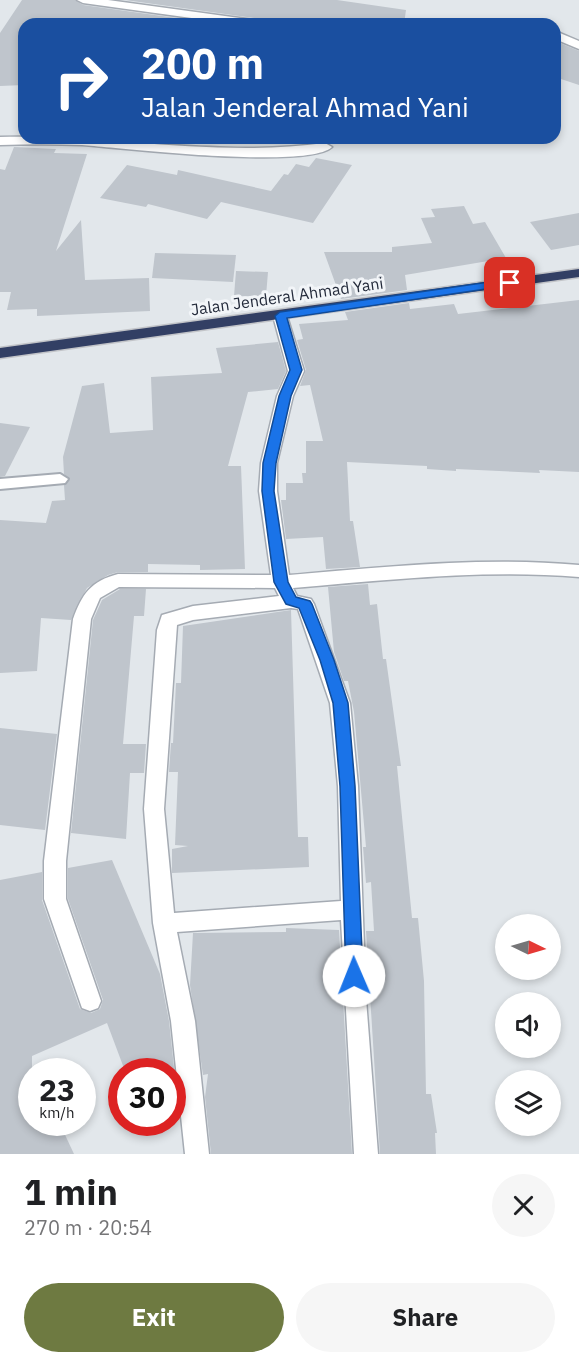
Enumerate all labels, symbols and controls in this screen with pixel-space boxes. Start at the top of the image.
text: 200 m [141,36,264,91]
icon: right [42,42,120,120]
text: Jalan Jenderal Ahmad Yani [141,89,469,124]
pin [484,257,535,308]
icon: arrive [493,266,526,299]
street label: Jalan Jenderal Ahmad Yani [189,273,385,319]
north arrow [495,914,561,980]
map controls [495,914,561,1136]
position arrow [322,944,386,1008]
button: sound [495,992,561,1058]
speed limit sign: 30 [108,1058,186,1136]
text: 23 [39,1070,75,1109]
button: layers [495,1070,561,1136]
text: km/h [39,1103,75,1122]
text: 1 min [24,1168,118,1215]
button: close [492,1174,555,1237]
text: 270 m · 20:54 [24,1214,152,1241]
button: Exit [24,1283,284,1352]
button: Share [296,1283,555,1352]

